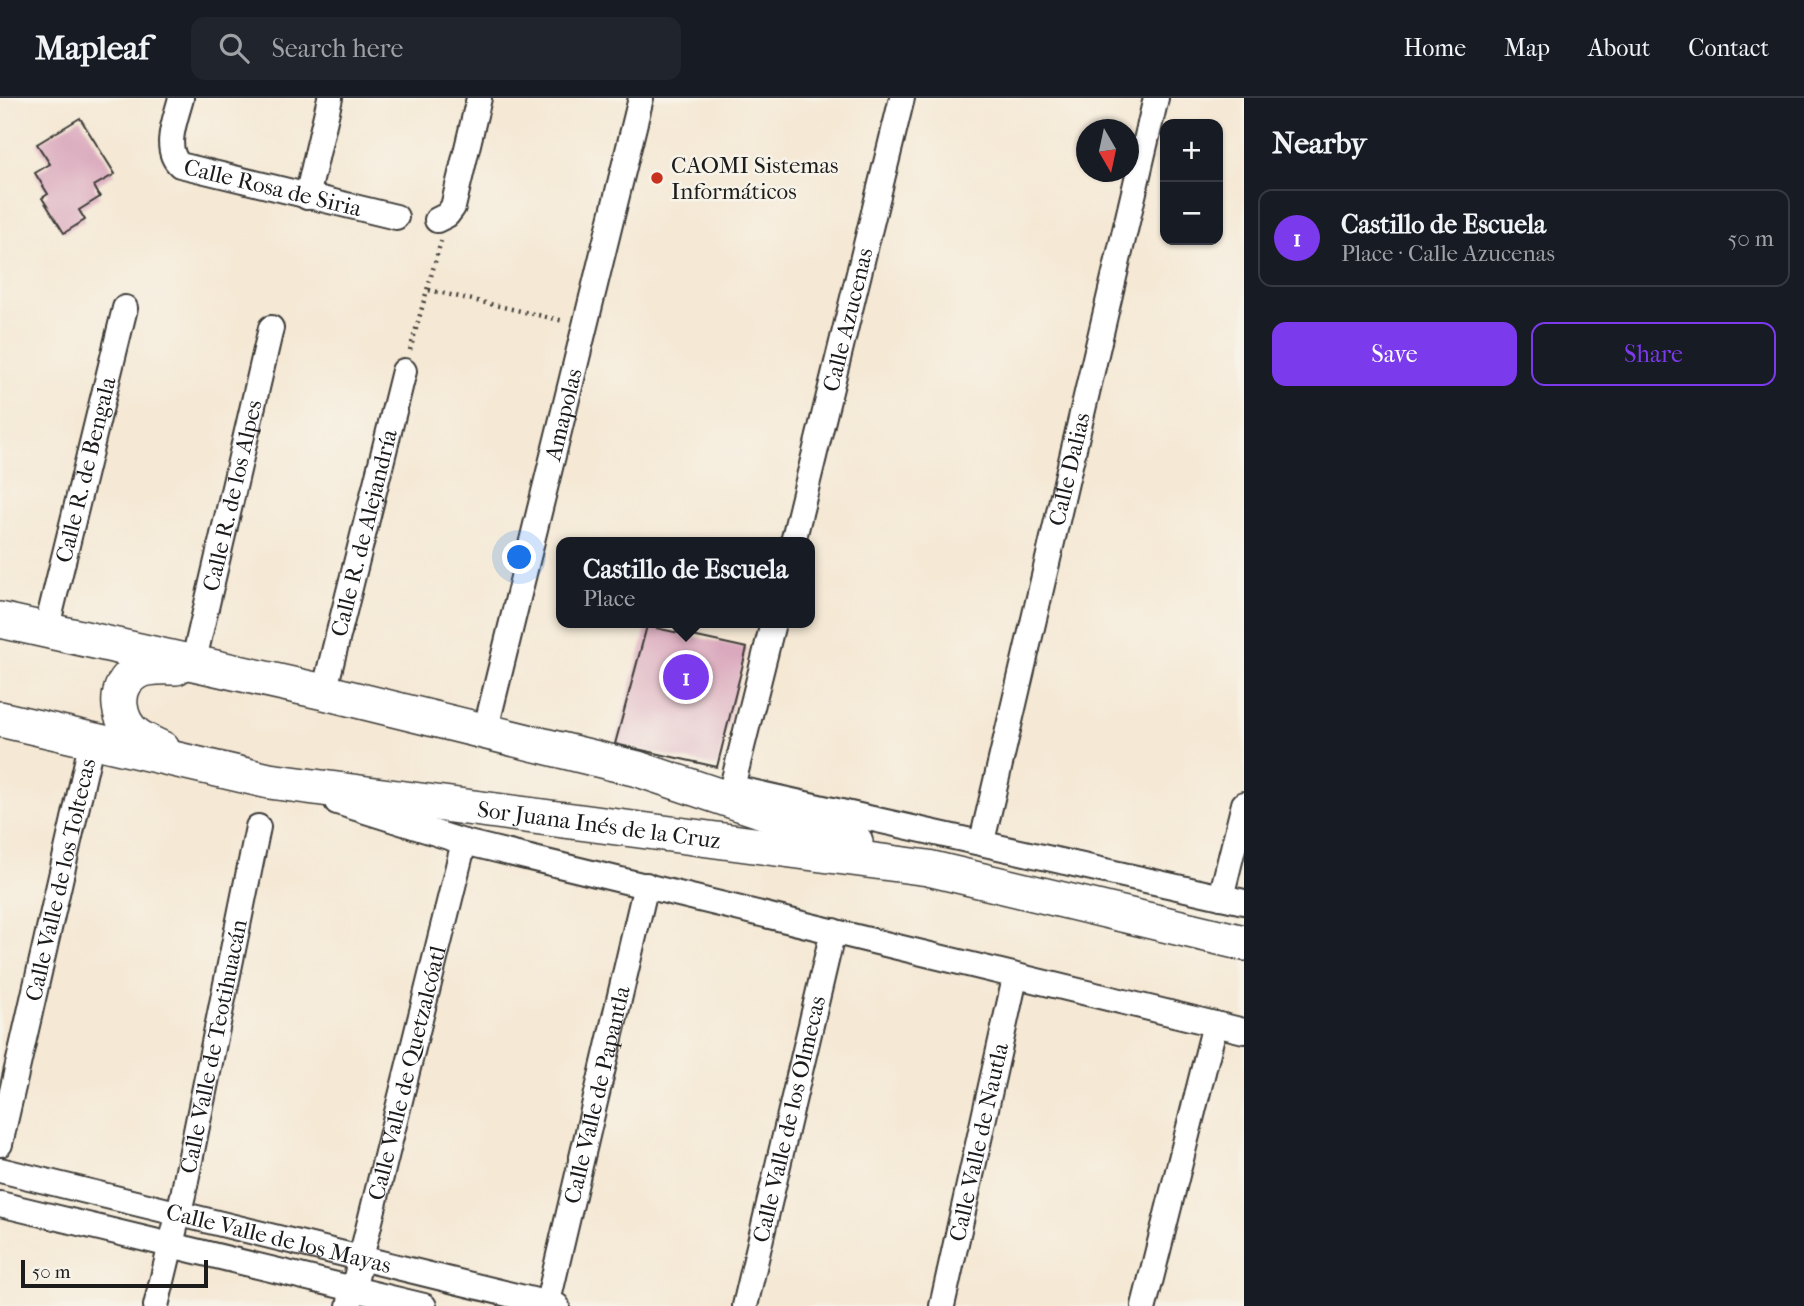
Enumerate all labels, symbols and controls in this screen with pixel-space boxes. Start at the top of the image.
search box [191,17,681,80]
text: Mapleaf [35,29,149,68]
icon: search [215,29,253,67]
text: Search here [271,33,403,64]
text: Home [1404,34,1466,62]
text: Map [1504,34,1550,62]
text: About [1588,34,1650,62]
text: Contact [1688,34,1769,62]
north arrow [1076,119,1139,182]
map controls [1160,119,1223,245]
button: + [1160,119,1223,182]
text: Nearby [1272,126,1367,161]
place label: CAOMI Sistemas Informáticos [671,152,839,205]
street label: Calle Rosa de Siria [181,153,365,222]
marker: CAOMI Sistemas Informáticos [649,170,665,186]
button: − [1160,182,1223,245]
text: Castillo de Escuela [1341,209,1546,240]
text: 1 [1293,225,1301,252]
text: 50 m [1727,225,1774,252]
text: Place · Calle Azucenas [1341,240,1555,267]
street label: Calle Azucenas [817,245,878,394]
button: Save [1272,322,1517,386]
button: Share [1531,322,1776,386]
street label: Amapolas [539,366,587,464]
street label: Calle R. de Bengala [50,374,121,565]
street label: Calle R. de los Alpes [197,397,267,594]
street label: Calle Dalias [1043,410,1095,528]
street label: Calle R. de Alejandría [325,426,403,639]
popup [556,537,815,628]
your location [502,540,536,574]
text: Castillo de Escuela [583,554,788,585]
text: Place [583,585,635,612]
pin: 1 [663,651,709,703]
street label: Calle Valle de los Toltecas [19,756,101,1004]
street label: Sor Juana Inés de la Cruz [476,795,722,854]
street label: Calle Valle de Teotihuacán [174,916,253,1176]
street label: Calle Valle de Quetzalcóatl [362,942,451,1203]
street label: Calle Valle de Papantla [558,983,635,1206]
street label: Calle Valle de los Olmecas [747,993,831,1245]
street label: Calle Valle de Nautla [943,1040,1014,1244]
street label: Calle Valle de los Mayas [164,1198,394,1279]
scale bar [21,1257,208,1289]
text: 50 m [32,1261,71,1283]

